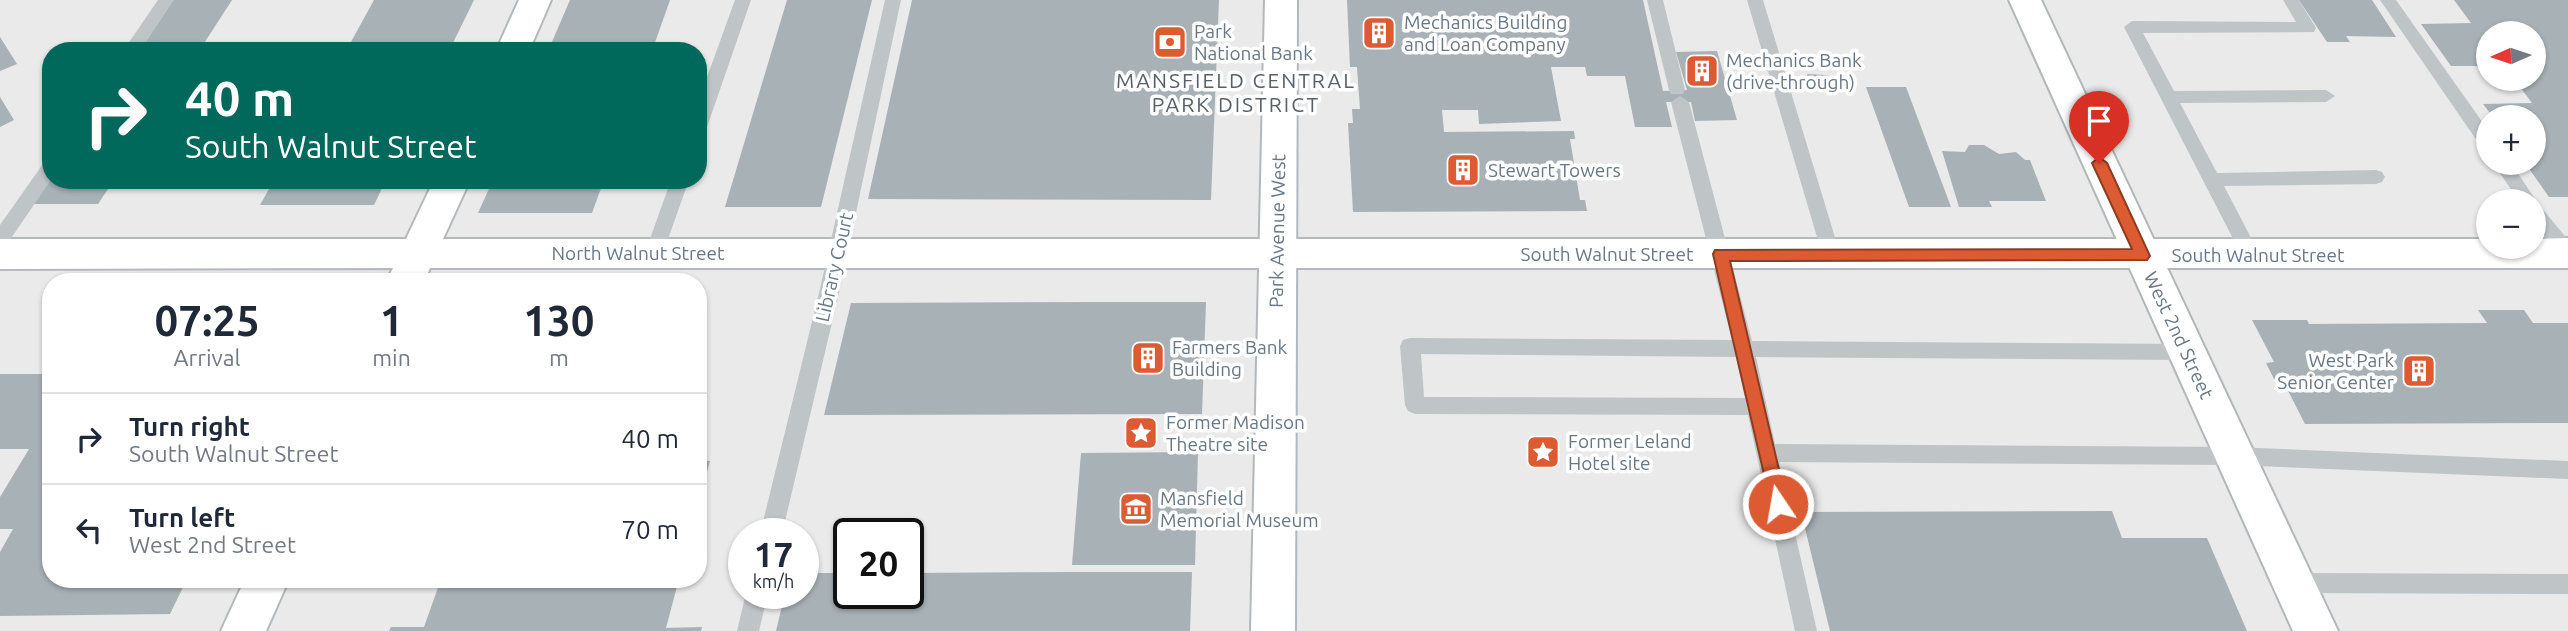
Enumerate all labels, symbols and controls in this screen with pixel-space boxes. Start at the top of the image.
place label: Mechanics Building and Loan Company [1404,11,1567,55]
building icon: Mechanics Building and Loan Company [1360,14,1398,52]
place label: Park National Bank [1194,20,1313,64]
north arrow [2476,21,2546,91]
map controls [2476,21,2546,259]
bank icon: Park National Bank [1151,23,1189,61]
place label: Mechanics Bank (drive-through) [1726,49,1862,93]
building icon: Mechanics Bank (drive-through) [1683,52,1721,90]
district label: MANSFIELD CENTRAL PARK DISTRICT [1116,68,1356,116]
icon: right [70,70,161,161]
text: 40 m [185,70,294,125]
pin [2069,91,2129,163]
icon: arrive [2080,102,2118,140]
button: + [2476,105,2546,175]
text: South Walnut Street [185,128,477,164]
building icon: Stewart Towers [1444,151,1482,189]
street label: Park Avenue West [1265,153,1289,308]
place label: Stewart Towers [1488,159,1621,181]
button: − [2476,189,2546,259]
street label: Library Court [811,210,857,324]
street label: North Walnut Street [551,242,725,264]
street label: South Walnut Street [1520,243,1694,265]
street label: South Walnut Street [2171,244,2345,266]
street label: West 2nd Street [2140,268,2218,403]
text: 07:25 [155,297,260,344]
text: 1 [380,297,403,344]
text: 130 [523,297,594,344]
place label: Farmers Bank Building [1172,336,1288,380]
building icon: Farmers Bank Building [1129,339,1167,377]
text: Arrival [174,345,241,370]
text: min [372,345,411,370]
text: m [549,345,569,370]
place label: West Park Senior Center [2277,349,2394,393]
building icon: West Park Senior Center [2400,352,2438,390]
place label: Former Madison Theatre site [1166,411,1305,455]
text: Turn right [129,412,250,441]
place icon: Former Madison Theatre site [1122,414,1160,452]
icon: right [70,420,108,458]
text: 40 m [621,424,679,453]
place label: Former Leland Hotel site [1568,430,1692,474]
place icon: Former Leland Hotel site [1524,433,1562,471]
text: South Walnut Street [129,441,339,466]
position arrow [1741,467,1815,541]
place label: Mansfield Memorial Museum [1160,487,1319,531]
museum icon: Mansfield Memorial Museum [1117,490,1155,528]
text: Turn left [129,503,235,532]
icon: left [70,511,108,549]
text: 70 m [621,515,679,544]
speed limit sign: 20 [833,518,924,609]
text: West 2nd Street [129,532,296,557]
text: 17 [754,534,793,574]
text: km/h [753,571,794,591]

